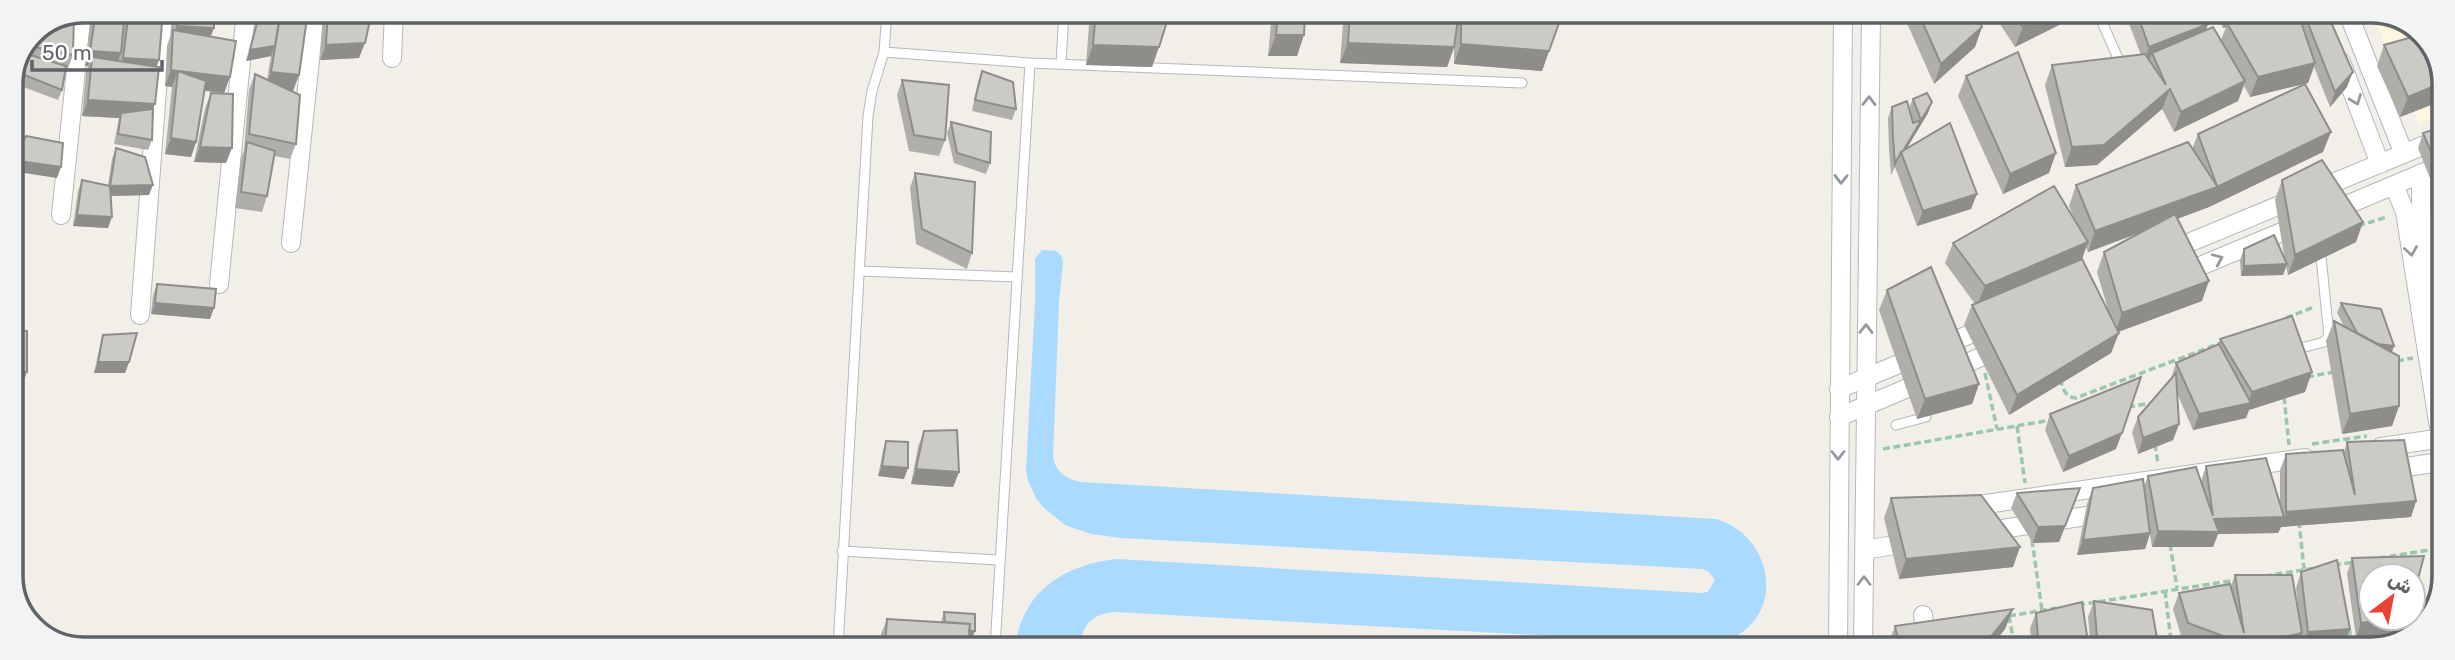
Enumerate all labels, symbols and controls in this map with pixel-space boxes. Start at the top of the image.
scale bar [32,28,161,72]
text: 50 m [42,40,92,65]
one-way arrow [2347,93,2361,105]
one-way arrow [1862,96,1877,107]
one-way arrow [1834,173,1849,184]
one-way arrow [2403,245,2418,257]
one-way arrow [2212,253,2224,267]
one-way arrow [1858,323,1874,333]
one-way arrow [1830,450,1846,461]
north arrow [2357,562,2427,632]
text: ش [2384,567,2417,599]
one-way arrow [1856,575,1872,585]

